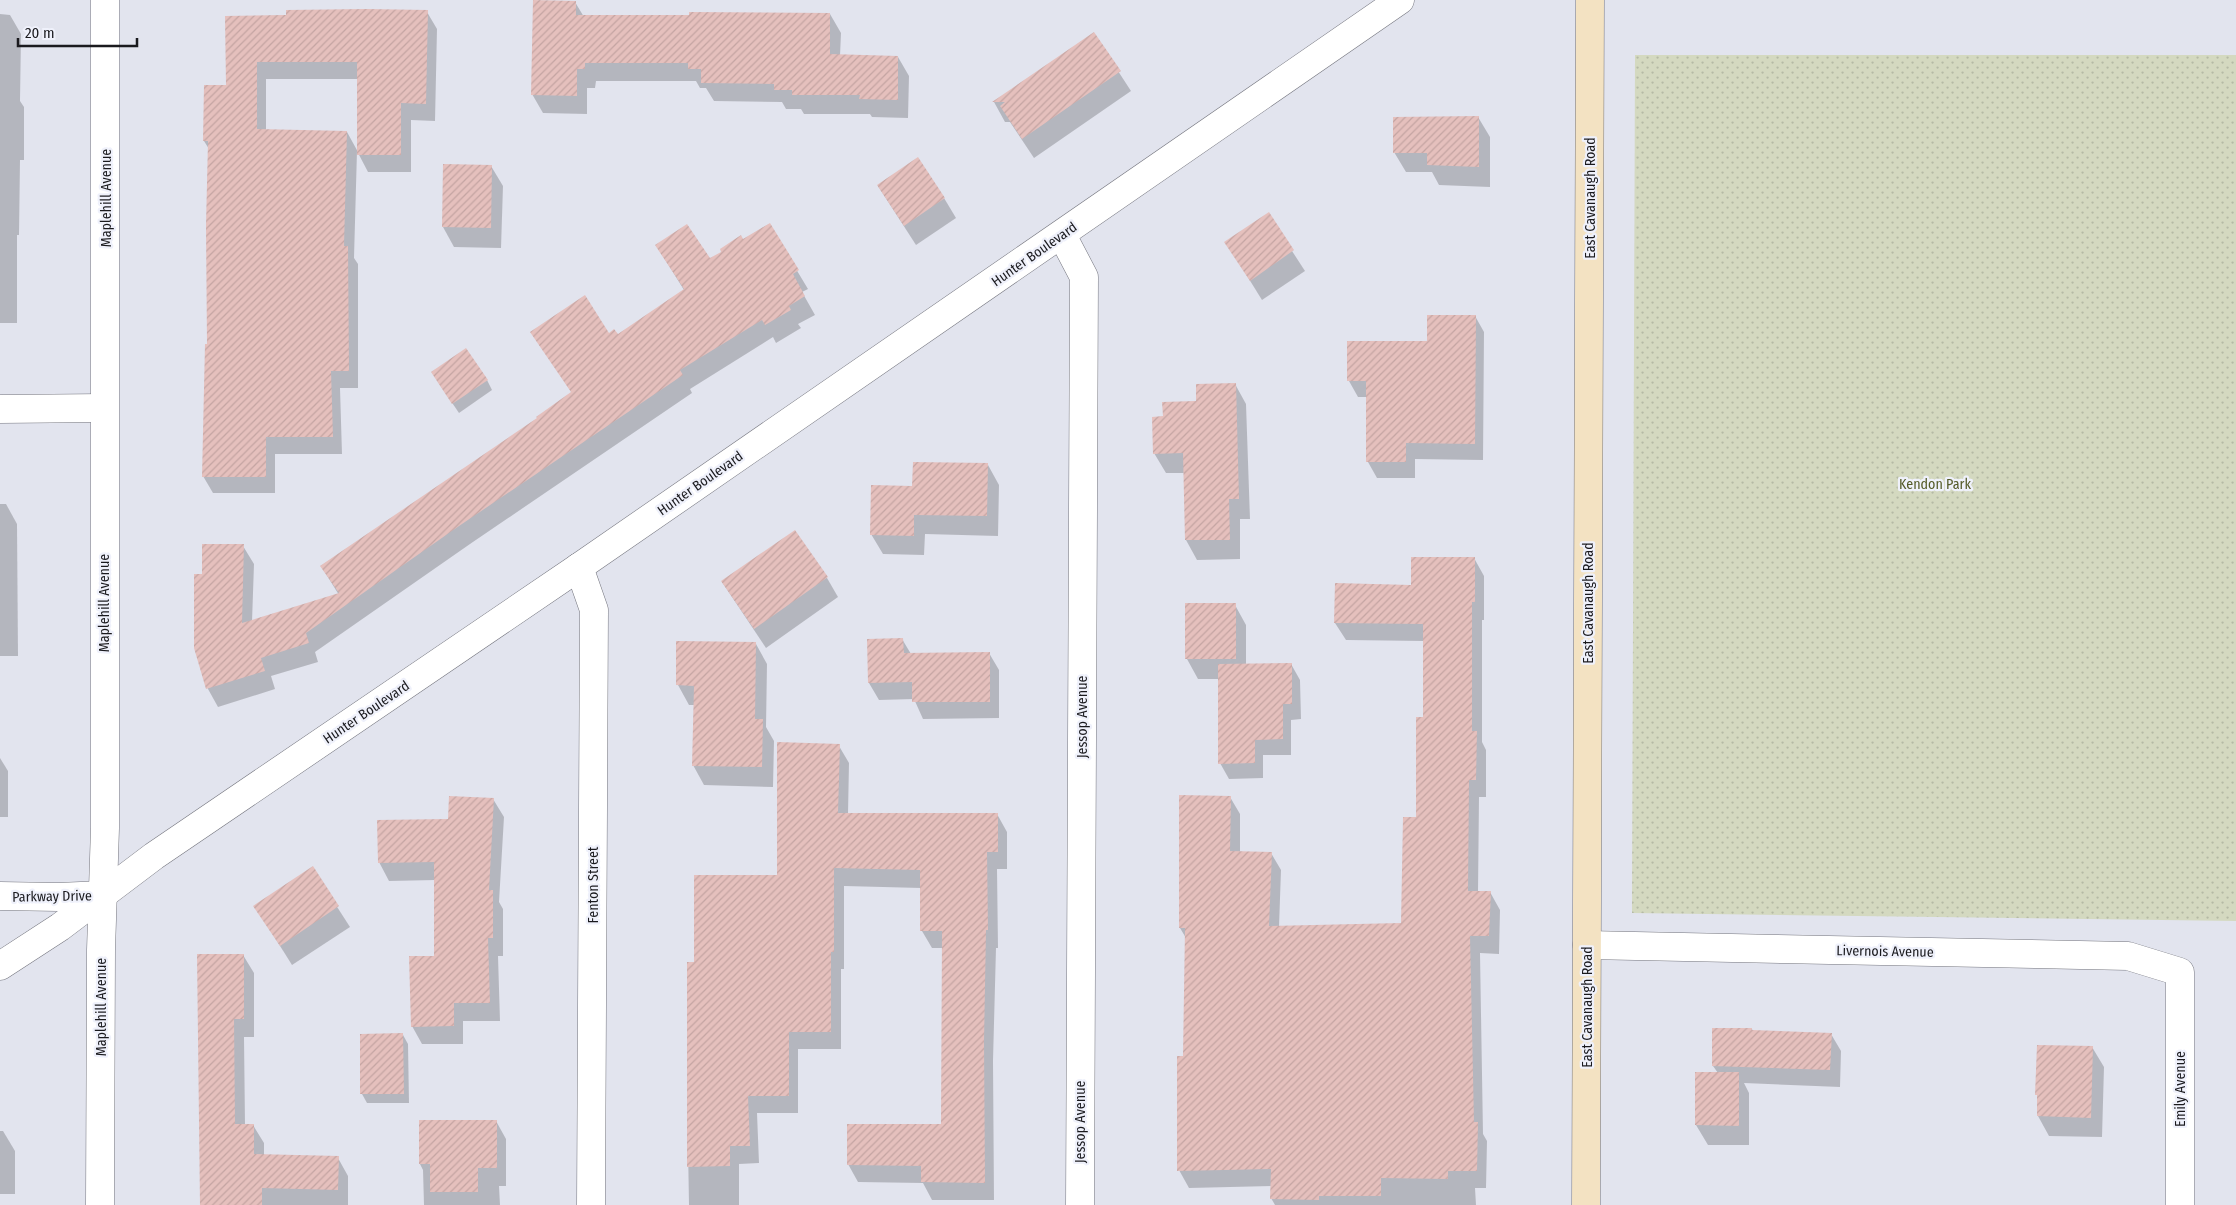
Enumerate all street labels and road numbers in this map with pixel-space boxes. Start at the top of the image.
street label: East Cavanaugh Road [1582,137,1599,259]
street label: Maplehill Avenue [98,149,115,247]
street label: Hunter Boulevard [988,219,1080,290]
street label: Hunter Boulevard [654,448,746,519]
street label: East Cavanaugh Road [1580,542,1597,664]
street label: Maplehill Avenue [96,554,113,652]
street label: Jessop Avenue [1074,676,1091,758]
street label: Hunter Boulevard [320,677,413,748]
street label: Fenton Street [585,846,602,923]
street label: Parkway Drive [12,887,92,906]
street label: Livernois Avenue [1836,942,1934,961]
street label: East Cavanaugh Road [1579,946,1596,1068]
street label: Maplehill Avenue [93,958,110,1056]
street label: Emily Avenue [2172,1051,2189,1127]
street label: Jessop Avenue [1072,1081,1089,1163]

